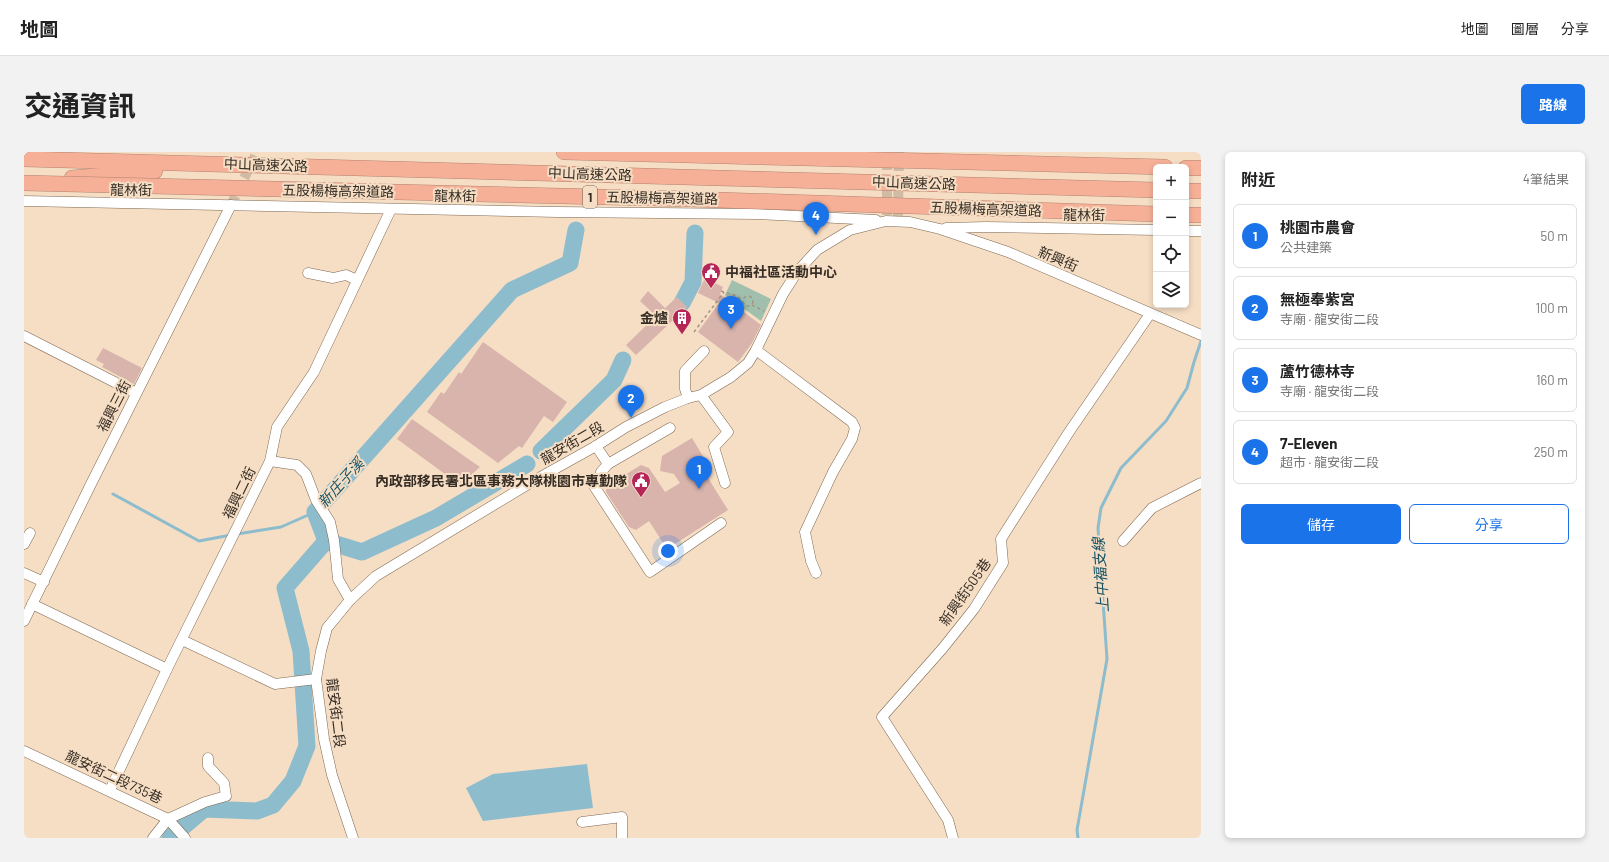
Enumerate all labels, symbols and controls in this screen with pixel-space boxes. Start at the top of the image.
text: 地圖 [20,17,58,40]
text: 地圖 [1461,20,1489,37]
text: 圖層 [1511,20,1539,37]
text: 分享 [1561,20,1589,37]
button: 路線 [1521,84,1585,124]
text: 交通資訊 [24,88,136,122]
street label: 中山高速公路 [224,155,308,174]
street label: 中山高速公路 [548,164,632,183]
map controls [1153,164,1189,308]
button: + [1153,164,1189,200]
text: 附近 [1241,169,1275,189]
text: 4筆結果 [1523,171,1569,187]
street label: 中山高速公路 [872,173,956,192]
street label: 龍林街 [110,181,152,198]
street label: 五股楊梅高架道路 [282,181,394,200]
road number: 1 [583,186,597,208]
street label: 龍林街 [434,187,476,204]
street label: 五股楊梅高架道路 [606,188,718,207]
street label: 五股楊梅高架道路 [930,198,1042,219]
button: − [1153,200,1189,236]
pin: 4 [803,202,829,235]
street label: 龍林街 [1063,206,1105,223]
text: 桃園市農會 [1280,218,1355,236]
text: 1 [1253,228,1257,244]
text: 50 m [1541,228,1568,244]
button: locate [1153,236,1189,272]
text: 公共建築 [1280,239,1332,255]
street label: 新興街 [1036,243,1081,275]
public building icon: 中福社區活動中心 [700,261,722,289]
place label: 中福社區活動中心 [725,263,837,280]
button: layers [1153,272,1189,308]
text: 無極奉紫宮 [1280,290,1355,308]
pin: 3 [718,296,744,329]
text: 2 [1251,300,1259,316]
text: 100 m [1535,300,1568,316]
building icon: 金爐 [671,307,693,335]
place label: 金爐 [640,309,668,326]
text: 寺廟 · 龍安街二段 [1280,311,1379,327]
text: 蘆竹德林寺 [1280,362,1355,380]
text: 3 [1251,372,1259,388]
text: 160 m [1536,372,1568,388]
street label: 福興三街 [93,377,134,435]
text: 寺廟 · 龍安街二段 [1280,383,1379,399]
pin: 2 [618,385,644,418]
street label: 龍安街二段 [537,418,606,467]
text: 7-Eleven [1280,434,1337,452]
text: 4 [1251,444,1259,460]
text: 250 m [1534,444,1568,460]
water label: 新庄子溪 [313,453,368,511]
text: 超市 · 龍安街二段 [1280,454,1379,470]
pin: 1 [686,456,712,489]
street label: 福興二街 [219,464,258,522]
public building icon: 內政部移民署北區事務大隊桃園市專勤隊 [630,470,652,498]
place label: 內政部移民署北區事務大隊桃園市專勤隊 [375,472,627,489]
button: 儲存 [1241,504,1401,544]
button: 分享 [1409,504,1569,544]
water label: 上中福支線 [1088,535,1112,613]
your location [658,541,678,561]
street label: 新興街505巷 [935,555,994,629]
street label: 龍安街二段 [324,677,349,749]
street label: 龍安街二段735巷 [63,747,165,806]

